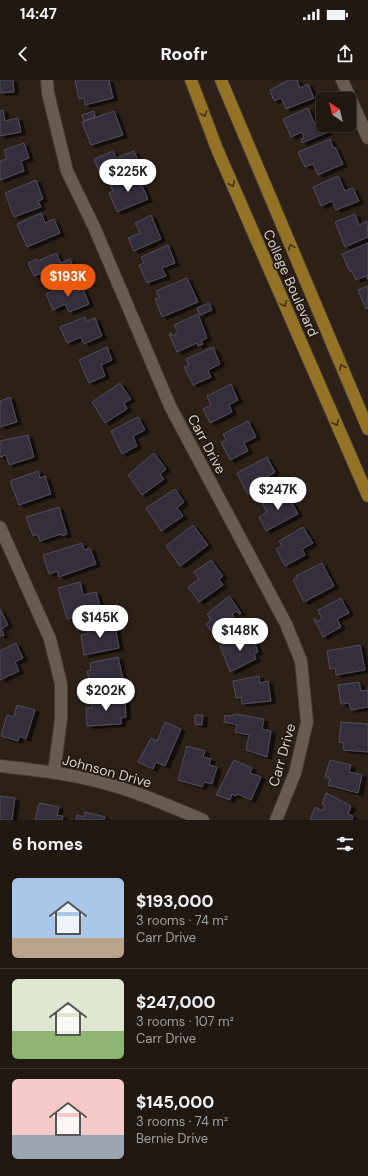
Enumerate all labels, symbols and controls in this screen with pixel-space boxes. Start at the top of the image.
text: 14:47 [20,4,57,24]
text: Roofr [160,42,208,66]
icon: back [12,43,34,65]
icon: share [334,43,356,65]
north arrow [316,92,356,132]
map controls [316,92,356,132]
one-way arrow [199,111,207,118]
pin: $225K [100,159,156,193]
text: $225K [108,163,148,180]
one-way arrow [227,180,235,188]
street label: College Boulevard [259,227,323,339]
one-way arrow [288,244,296,252]
pin: $193K [40,264,96,298]
text: $193K [49,268,87,285]
one-way arrow [279,299,287,307]
one-way arrow [338,364,346,371]
street label: Carr Drive [184,411,230,477]
one-way arrow [331,418,339,426]
pin: $247K [250,477,306,511]
text: $247K [258,481,298,498]
pin: $145K [72,605,128,639]
text: $145K [81,609,119,626]
pin: $148K [212,618,268,652]
text: $148K [221,622,259,639]
pin: $202K [78,678,134,712]
text: $202K [86,682,126,699]
street label: Carr Drive [264,721,300,789]
street label: Johnson Drive [60,750,154,792]
text: 6 homes [12,833,83,855]
icon: filters [334,833,356,855]
text: $193,000 [136,890,213,912]
icon: home [44,894,92,942]
text: 3 rooms · 74 m² [136,912,228,929]
text: Carr Drive [136,929,196,946]
text: $247,000 [136,991,215,1013]
icon: home [44,995,92,1043]
text: 3 rooms · 107 m² [136,1013,234,1030]
text: Carr Drive [136,1030,196,1047]
text: $145,000 [136,1091,214,1113]
icon: home [44,1095,92,1143]
text: 3 rooms · 74 m² [136,1113,228,1130]
text: Bernie Drive [136,1130,208,1147]

